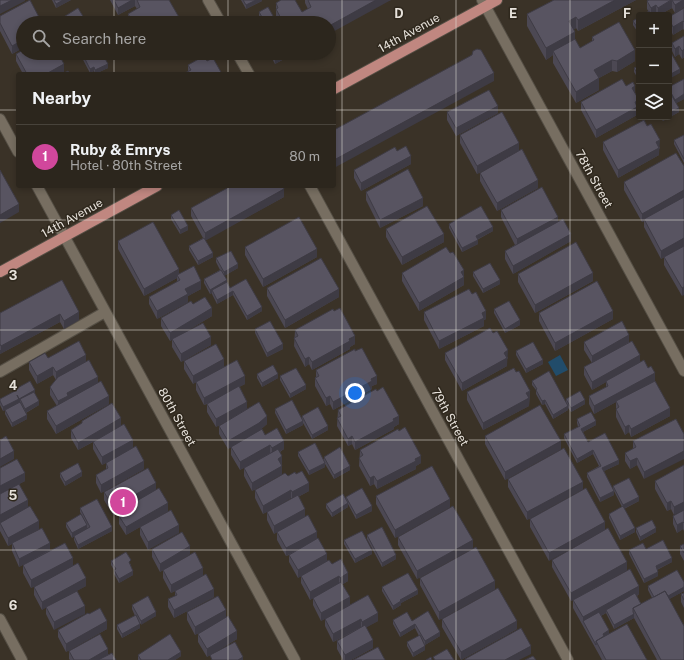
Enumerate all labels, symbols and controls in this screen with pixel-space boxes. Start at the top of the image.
text: D [394,6,404,21]
text: E [509,6,517,21]
text: F [623,6,631,21]
street label: 14th Avenue [376,10,442,56]
map controls [636,12,672,120]
button: + [636,12,672,48]
search box [16,16,336,60]
icon: search [30,27,52,49]
text: Search here [62,30,146,47]
button: − [636,48,672,84]
button: layers [636,84,672,120]
text: Nearby [32,88,91,108]
text: Ruby & Emrys [70,141,170,158]
street label: 78th Street [572,147,616,211]
text: 1 [42,149,48,164]
text: 80 m [289,149,320,164]
text: Hotel · 80th Street [70,158,182,173]
street label: 14th Avenue [39,195,105,241]
text: 3 [9,268,18,283]
text: 4 [9,378,18,393]
your location [345,383,365,403]
street label: 80th Street [155,385,199,449]
street label: 79th Street [428,386,472,449]
pin: 1 [110,487,136,517]
text: 5 [9,488,18,503]
text: 6 [9,598,18,613]

